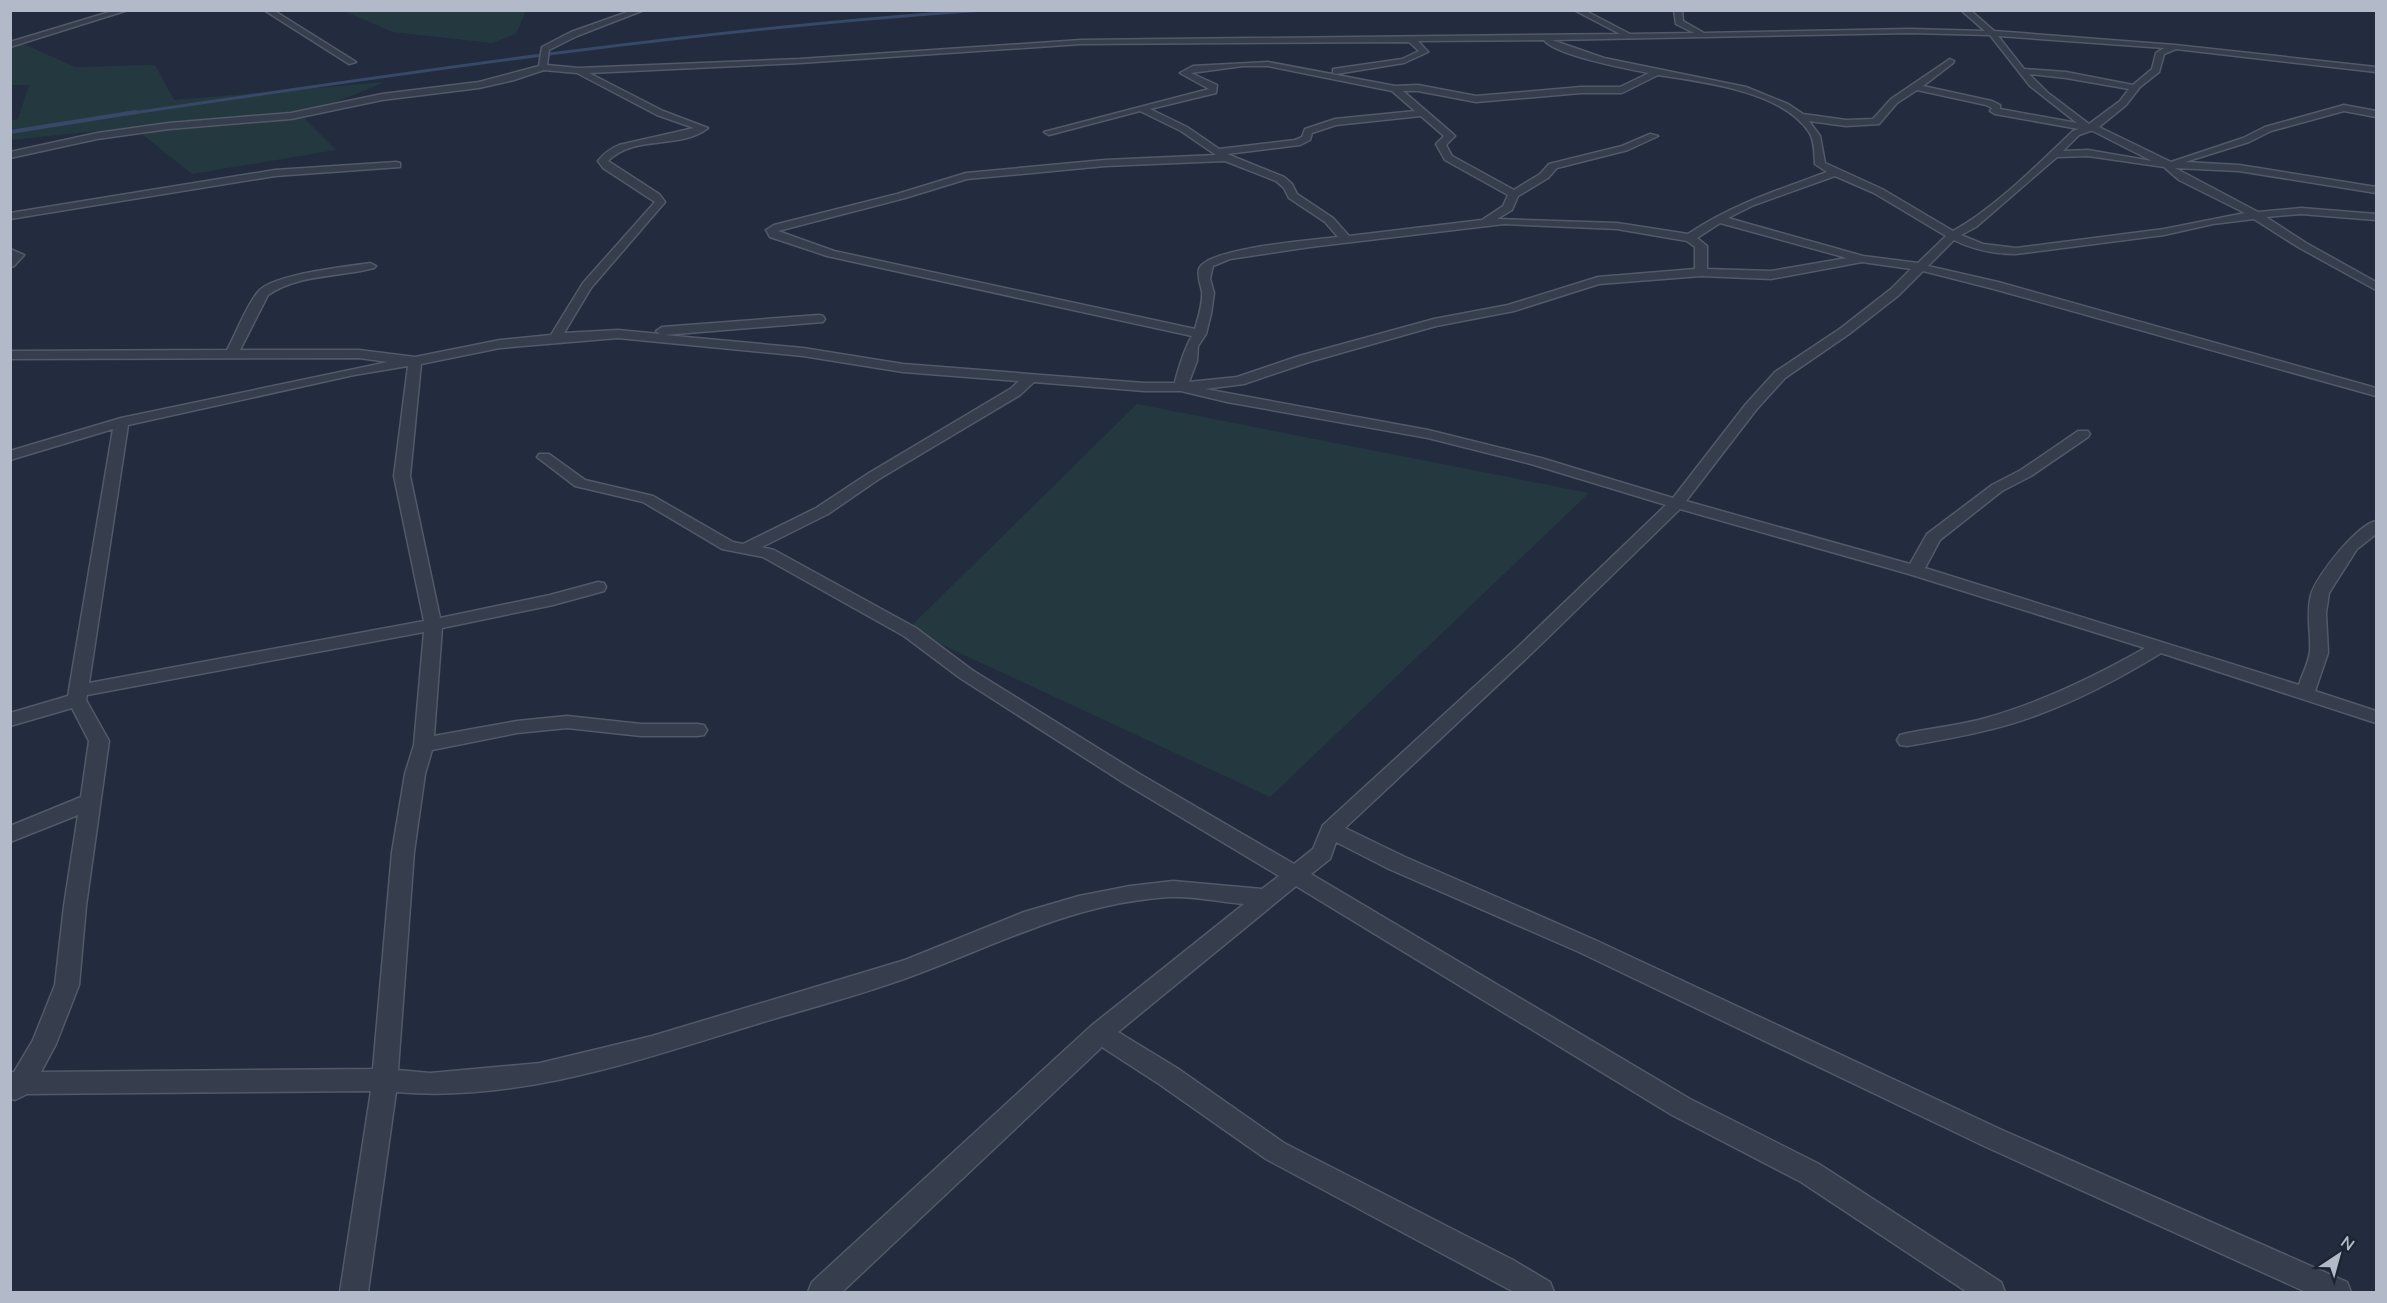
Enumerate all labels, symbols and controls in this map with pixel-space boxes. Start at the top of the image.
north arrow [2309,1225,2369,1285]
text: N [2337,1231,2359,1255]

